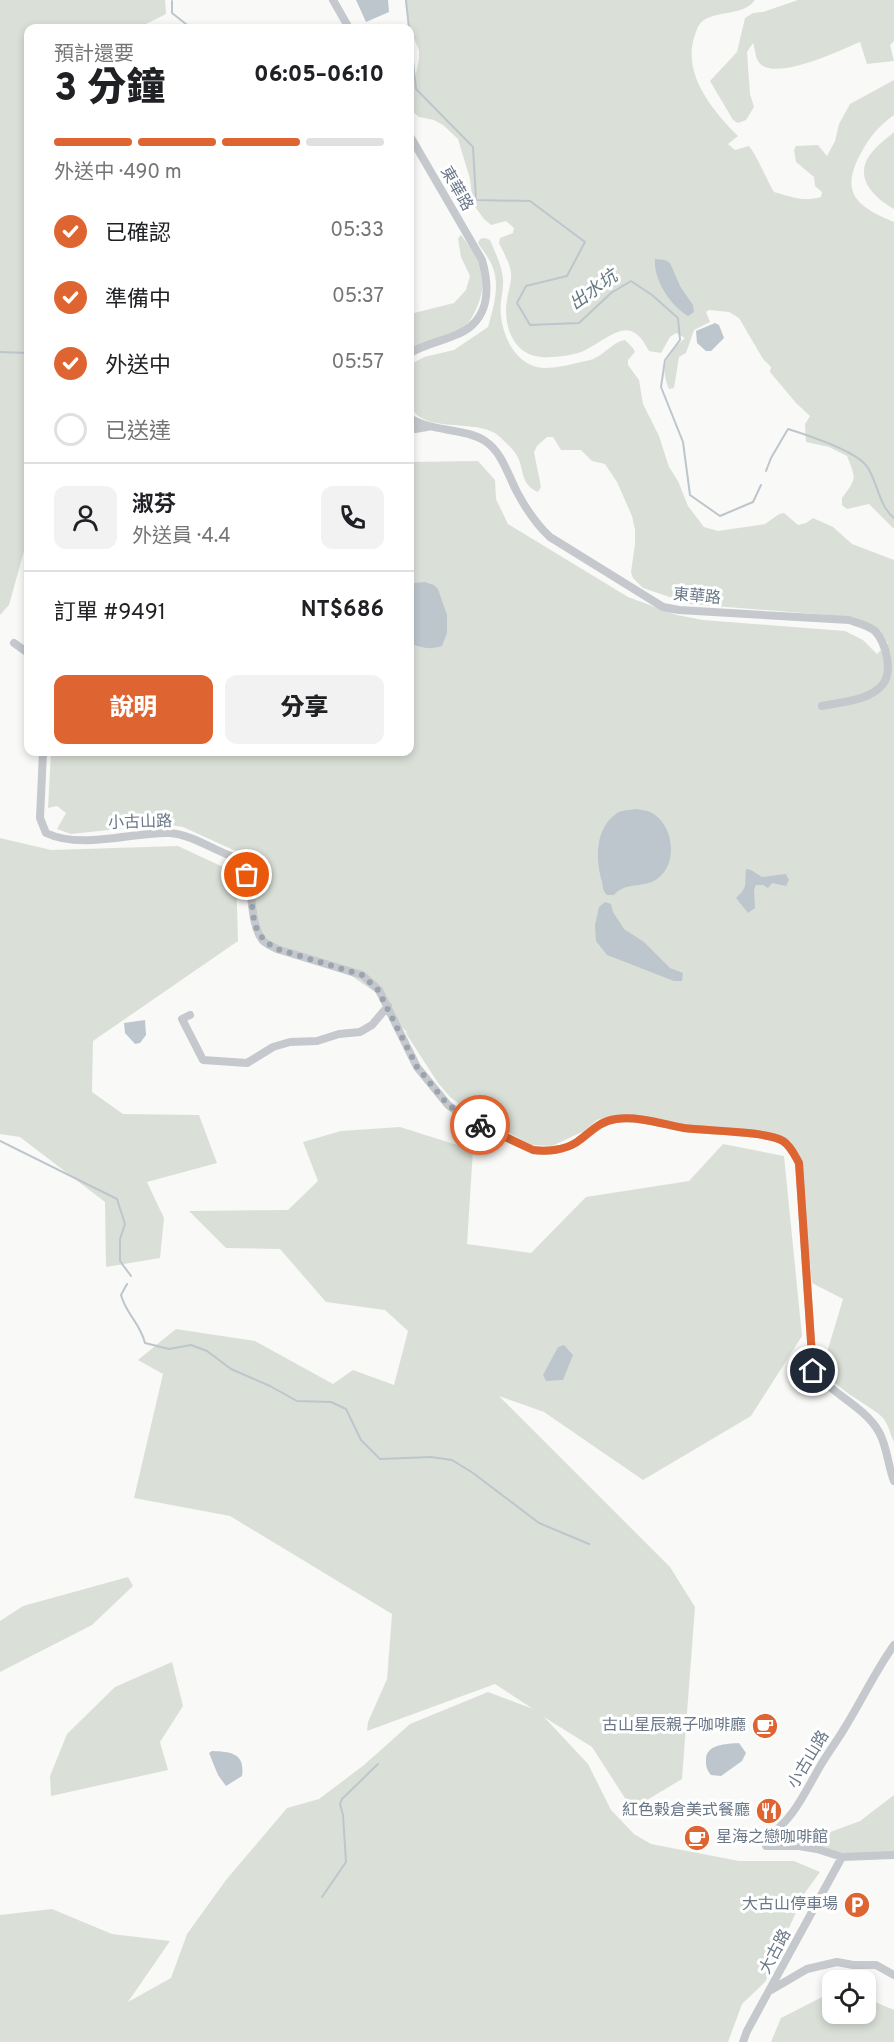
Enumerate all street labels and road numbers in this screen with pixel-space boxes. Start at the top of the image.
street label: 東華路 [435,163,477,215]
street label: 東華路 [672,585,722,609]
street label: 小古山路 [108,812,172,834]
street label: 小古山路 [784,1727,834,1793]
street label: 大古路 [756,1926,796,1978]

